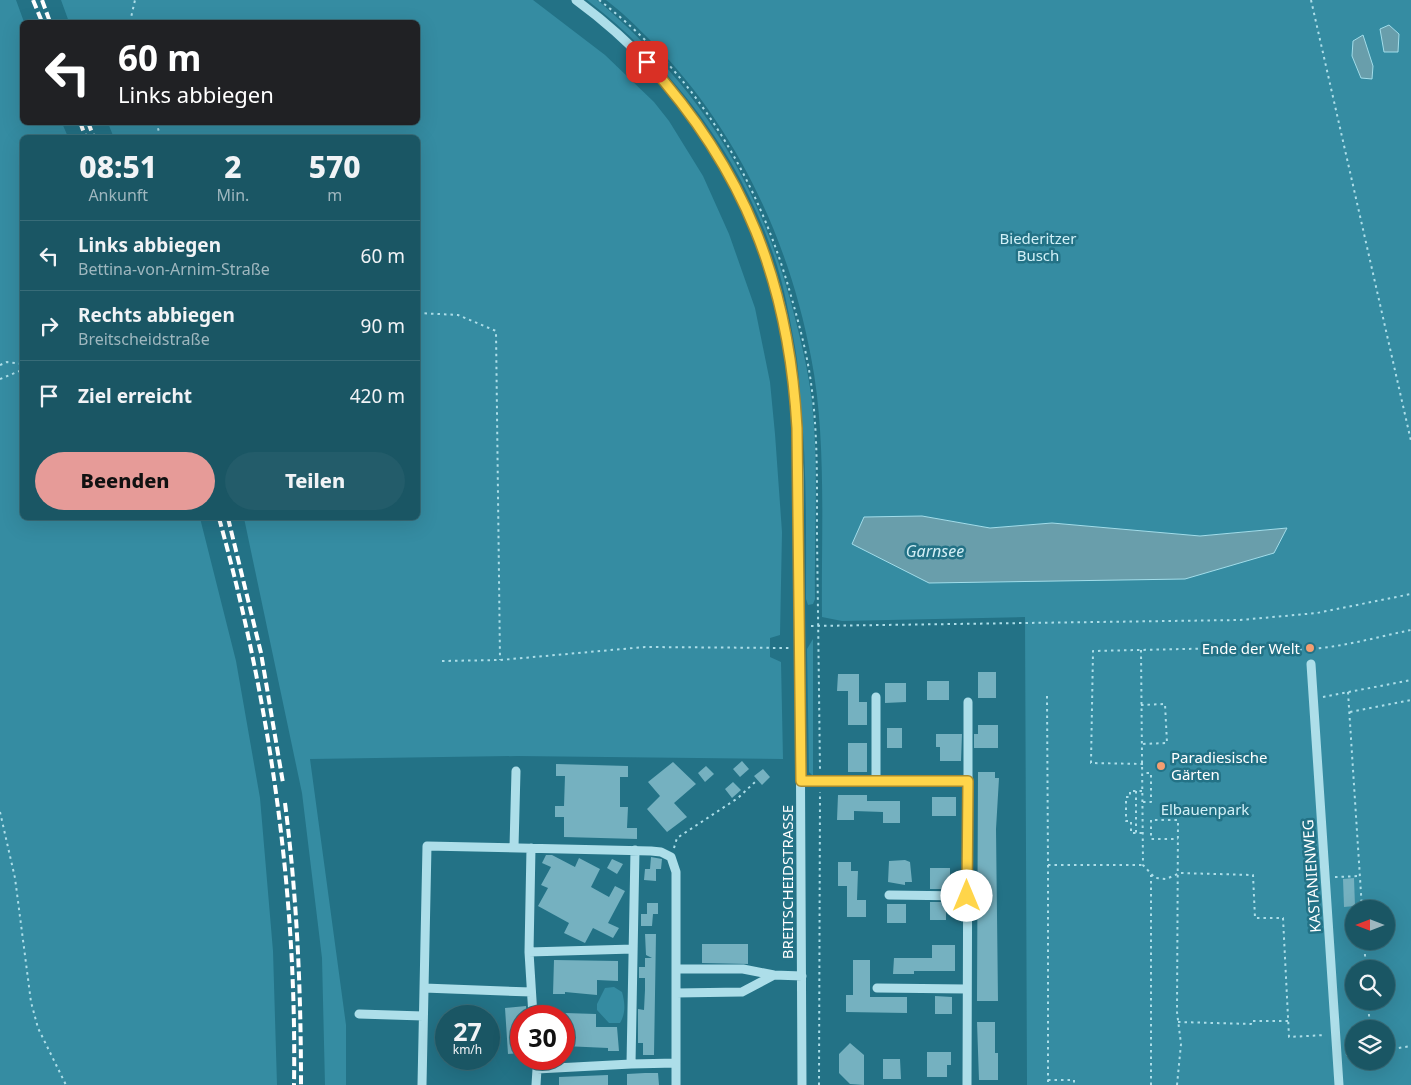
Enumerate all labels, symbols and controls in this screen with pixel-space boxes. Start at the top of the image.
text: 60 m [118,34,201,81]
icon: left [35,40,100,105]
pin [626,41,668,83]
icon: arrive [633,48,661,76]
text: Links abbiegen [118,79,274,109]
text: 08:51 [79,146,157,187]
text: 2 [224,146,242,187]
text: 570 [309,146,361,187]
text: Ankunft [88,184,148,206]
text: Min. [217,184,249,206]
text: m [327,184,342,206]
park label: Biederitzer Busch [1000,228,1076,265]
text: Links abbiegen [78,232,221,258]
icon: left [35,242,63,270]
text: 60 m [361,243,405,269]
text: Bettina-von-Arnim-Straße [78,258,270,280]
text: Rechts abbiegen [78,302,235,328]
icon: right [35,312,63,340]
text: 90 m [361,313,405,339]
text: Breitscheidstraße [78,328,210,350]
icon: arrive [35,382,63,410]
text: Ziel erreicht [78,383,192,409]
text: 420 m [350,383,405,409]
button: Beenden [35,452,215,510]
button: Teilen [225,452,405,510]
water label: Garnsee [906,540,964,562]
place label: Ende der Welt [1202,638,1301,658]
marker: Ende der Welt [1304,642,1316,654]
place label: Paradiesische Gärten [1171,747,1268,784]
marker: Paradiesische Gärten [1155,760,1167,772]
park label: Elbauenpark [1161,799,1249,819]
street label: BREITSCHEIDSTRASSE [777,805,797,959]
street label: KASTANIENWEG [1297,819,1325,933]
position arrow [940,869,992,921]
north arrow [1345,900,1395,950]
map controls [1345,900,1395,1070]
button: search [1345,960,1395,1010]
speed limit sign: 30 [510,1005,575,1070]
text: 27 [453,1014,482,1048]
button: layers [1345,1020,1395,1070]
text: km/h [453,1041,482,1058]

